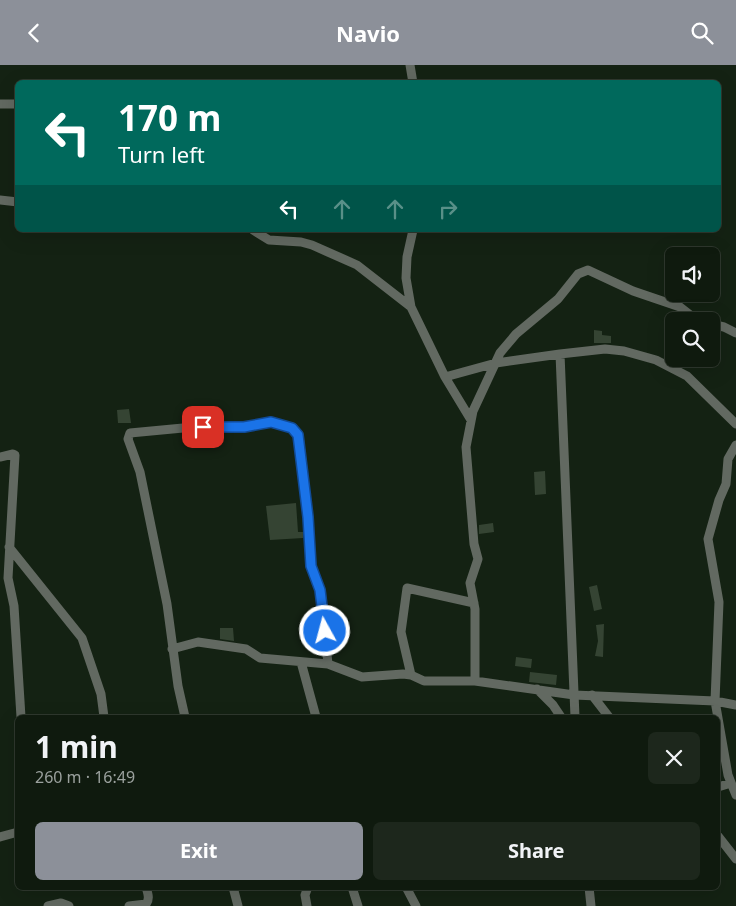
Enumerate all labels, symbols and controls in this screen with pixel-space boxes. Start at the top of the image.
text: Navio [336,18,400,48]
icon: back [20,19,48,47]
icon: search [688,19,716,47]
text: 170 m [118,94,221,141]
icon: left [35,100,100,165]
text: Turn left [118,139,205,169]
icon: left [275,195,303,223]
icon: ahead [328,195,356,223]
icon: ahead [381,195,409,223]
icon: right [434,195,462,223]
map controls [665,247,720,367]
button: sound [665,247,720,302]
button: search [665,312,720,367]
pin [182,406,224,448]
icon: arrive [189,413,217,441]
position arrow [298,604,350,656]
text: 1 min [35,726,118,767]
button: close [648,732,700,784]
text: 260 m · 16:49 [35,766,135,788]
button: Exit [35,822,363,880]
button: Share [373,822,700,880]

